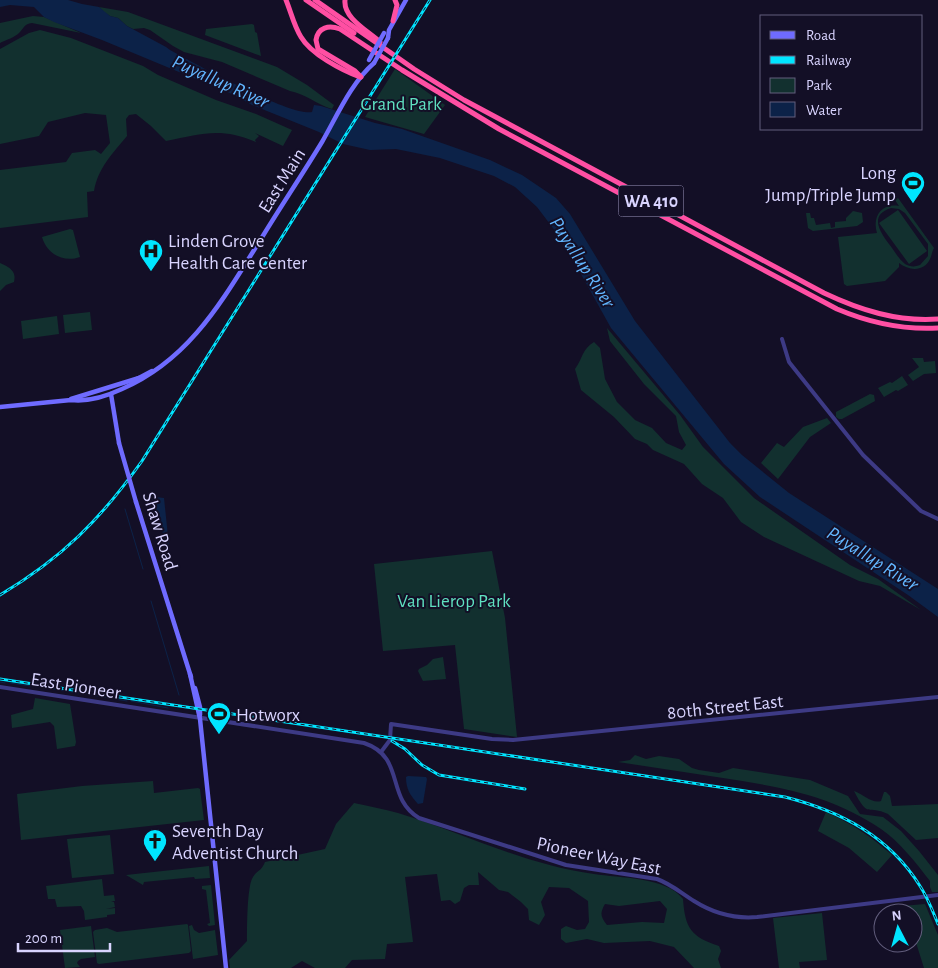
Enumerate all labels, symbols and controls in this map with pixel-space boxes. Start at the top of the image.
legend [760,15,923,130]
text: Road [806,28,836,43]
water label: Puyallup River [169,52,272,112]
text: Railway [806,53,852,68]
text: Park [806,78,832,93]
park label: Grand Park [360,95,442,114]
text: Water [806,103,842,118]
street label: East Main [255,145,309,216]
place label: Long Jump/Triple Jump [765,164,897,205]
sports icon: Long Jump/Triple Jump [900,170,926,204]
road number: WA 410 [618,186,684,217]
water label: Puyallup River [546,214,619,312]
place label: Linden Grove Health Care Center [168,232,307,273]
hospital icon: Linden Grove Health Care Center [138,238,164,272]
street label: Shaw Road [139,490,181,573]
water label: Puyallup River [823,523,922,595]
park label: Van Lierop Park [397,592,511,611]
street label: East Pioneer [29,670,122,703]
street label: 80th Street East [666,692,784,723]
sports icon: Hotworx [206,701,232,735]
place label: Hotworx [236,706,300,725]
place label: Seventh Day Adventist Church [172,822,298,863]
church icon: Seventh Day Adventist Church [142,828,168,862]
street label: Pioneer Way East [535,834,663,879]
north arrow [873,903,923,953]
text: N [891,909,902,924]
scale bar [18,920,110,952]
text: 200 m [25,931,62,946]

